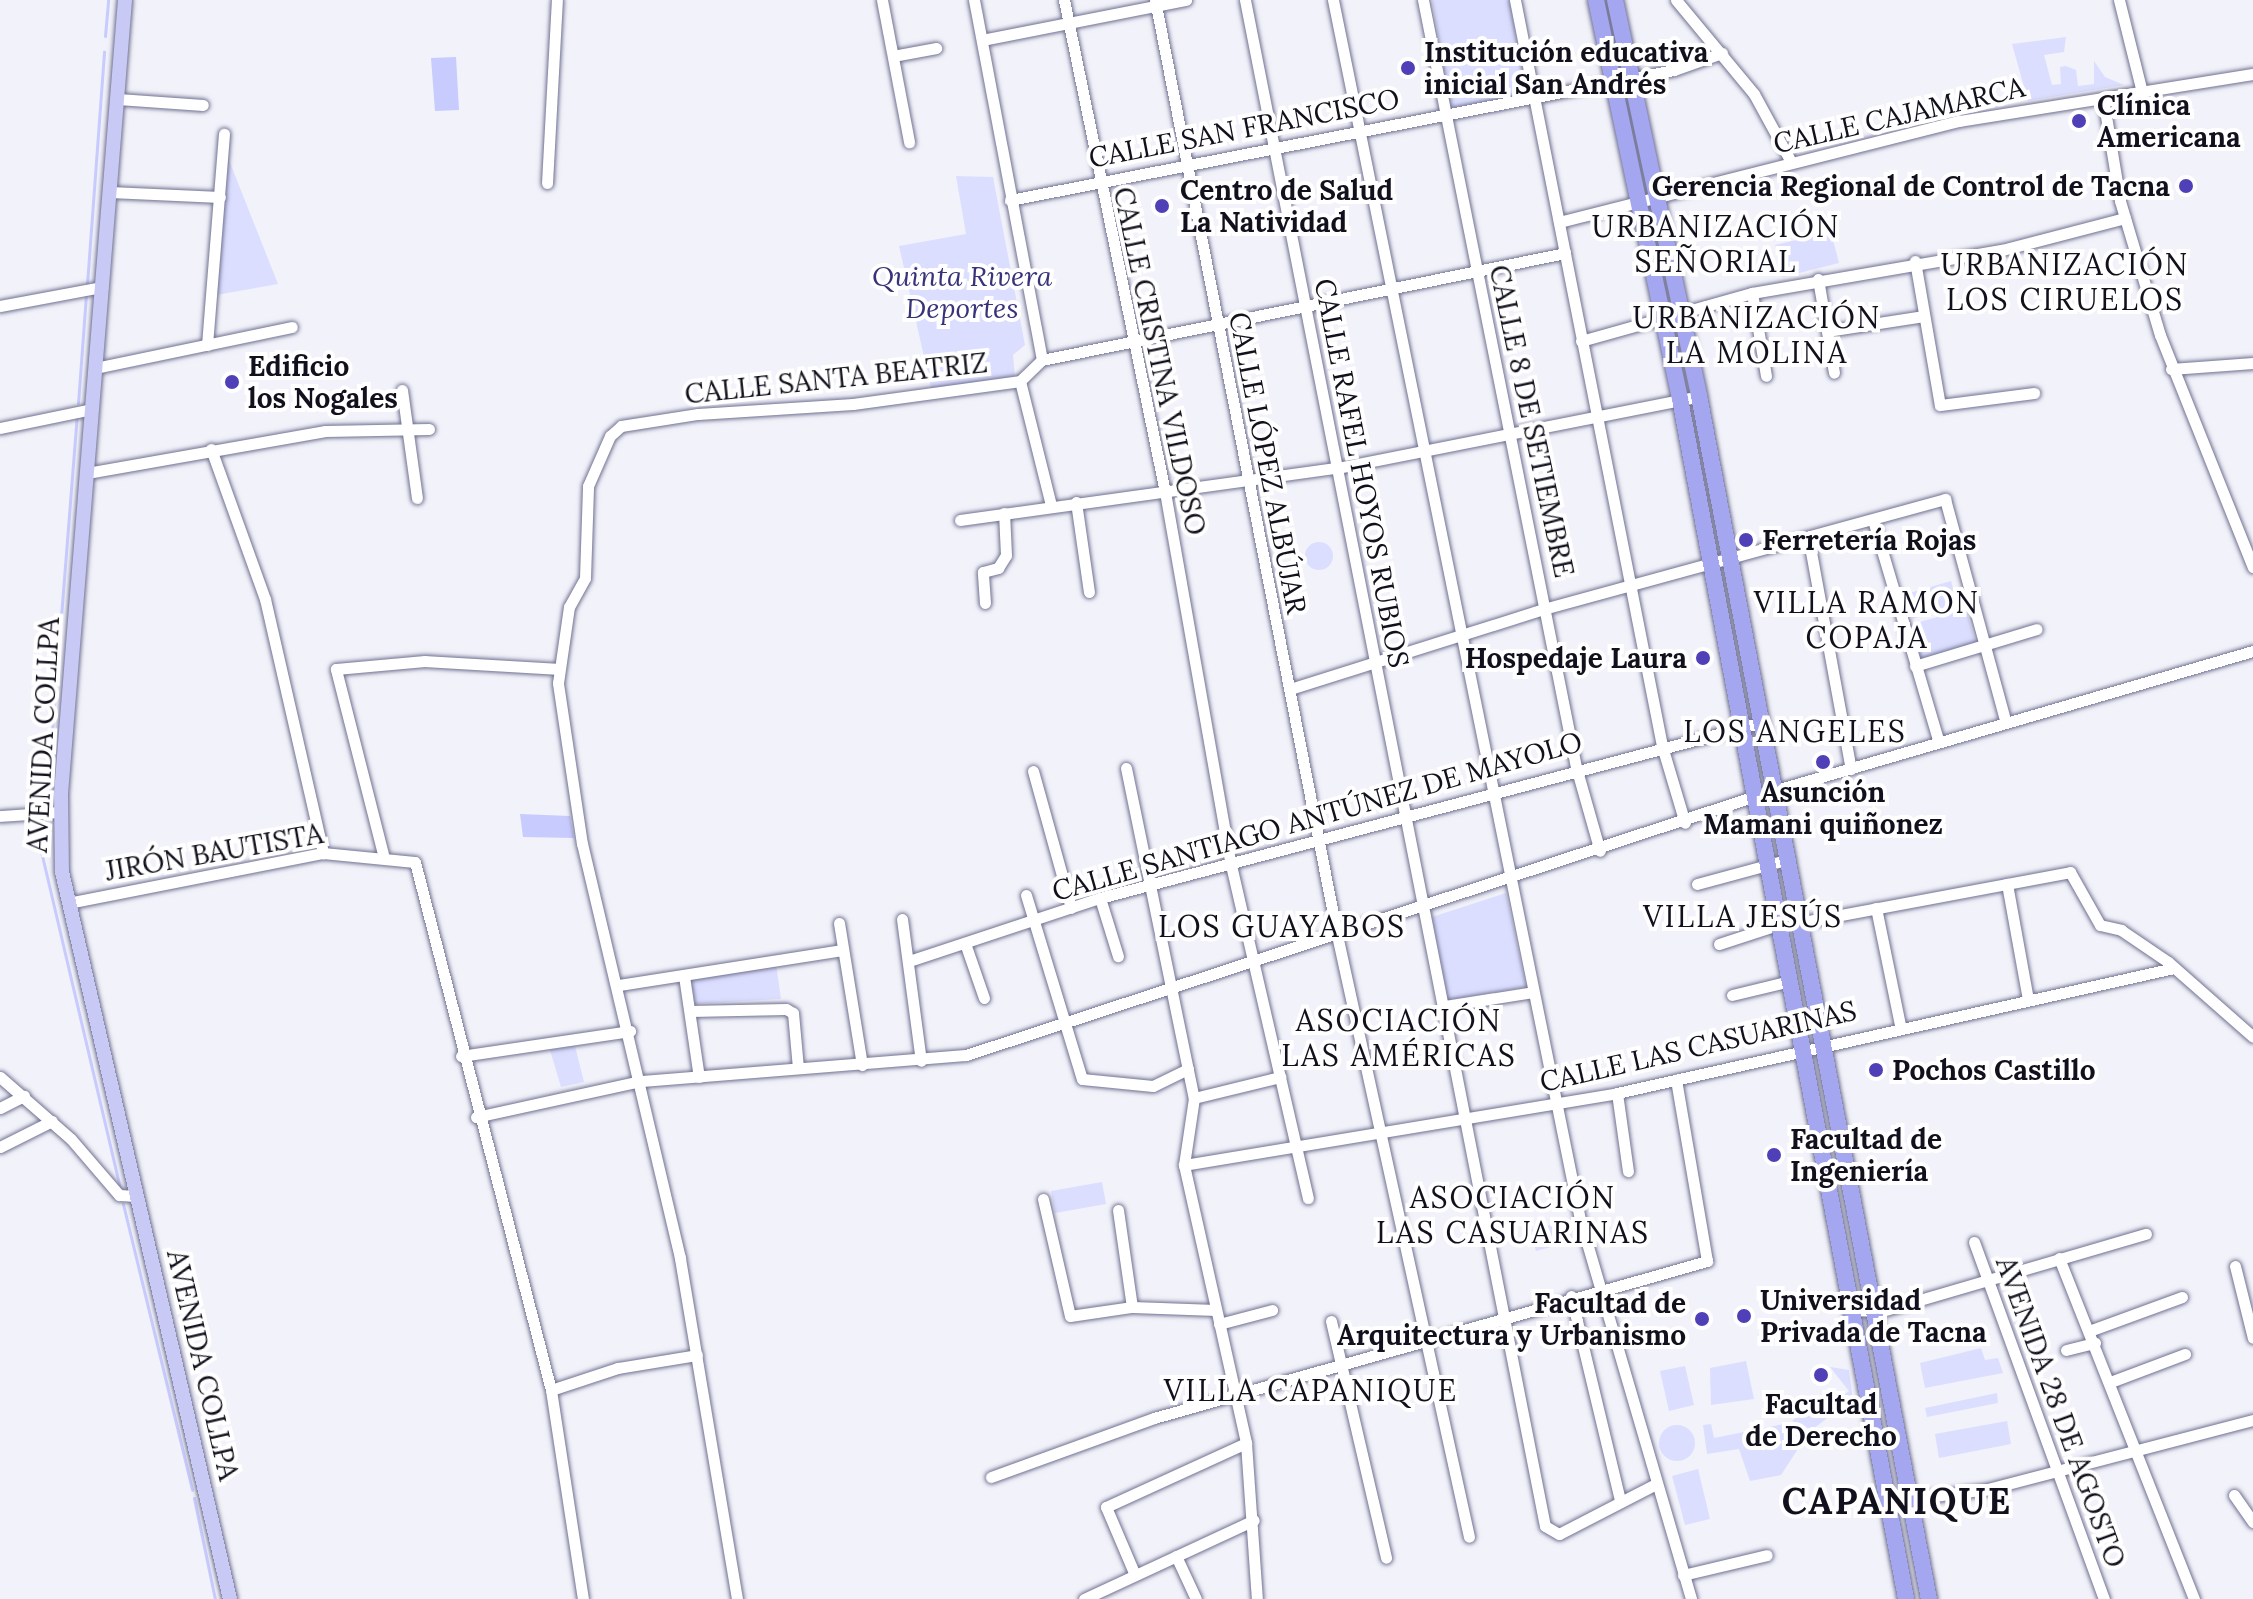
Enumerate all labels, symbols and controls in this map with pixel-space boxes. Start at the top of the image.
place label: Institución educativa inicial San Andrés [1424,35,1708,101]
marker: Institución educativa inicial San Andrés [1399,59,1417,77]
street label: CALLE CAJAMARCA [1770,70,2028,160]
street label: CALLE SAN FRANCISCO [1086,81,1402,175]
place label: Clínica Americana [2097,88,2241,154]
marker: Clínica Americana [2068,110,2090,132]
place label: Gerencia Regional de Control de Tacna [1652,169,2170,203]
place label: Centro de Salud La Natividad [1180,173,1393,239]
marker: Gerencia Regional de Control de Tacna [2177,177,2195,195]
street label: CALLE CRISTINA VILDOSO [1107,184,1213,538]
marker: Centro de Salud La Natividad [1151,195,1173,217]
district label: URBANIZACIÓN SEÑORIAL [1592,208,1840,278]
district label: URBANIZACIÓN LOS CIRUELOS [1941,246,2189,316]
park label: Quinta Rivera Deportes [872,259,1052,325]
street label: CALLE 8 DE SETIEMBRE [1482,262,1582,580]
street label: CALLE RAFEL HOYOS RUBIOS [1308,276,1416,670]
district label: URBANIZACIÓN LA MOLINA [1633,299,1881,370]
street label: CALLE LÓPEZ ALBÚJAR [1222,309,1314,617]
street label: CALLE SANTA BEATRIZ [683,345,989,411]
place label: Edificio los Nogales [248,349,398,415]
marker: Edificio los Nogales [223,373,241,391]
place label: Ferretería Rojas [1762,523,1976,557]
marker: Ferretería Rojas [1737,531,1755,549]
district label: VILLA RAMON COPAJA [1754,584,1980,654]
street label: AVENIDA COLLPA [20,616,66,854]
place label: Hospedaje Laura [1465,641,1687,675]
marker: Hospedaje Laura [1694,649,1712,667]
district label: LOS ANGELES [1683,713,1907,749]
street label: CALLE SANTIAGO ANTÚNEZ DE MAYOLO [1048,724,1586,908]
marker: Asunción Mamani quiñonez [1814,753,1832,771]
place label: Asunción Mamani quiñonez [1703,775,1943,841]
street label: JIRÓN BAUTISTA [102,816,326,888]
district label: VILLA JESÚS [1643,898,1843,934]
district label: LOS GUAYABOS [1158,908,1406,944]
street label: CALLE LAS CASUARINAS [1537,993,1859,1099]
district label: ASOCIACIÓN LAS AMÉRICAS [1281,1002,1517,1072]
place label: Pochos Castillo [1892,1053,2096,1087]
marker: Pochos Castillo [1867,1061,1885,1079]
place label: Facultad de Ingeniería [1790,1122,1942,1188]
marker: Facultad de Ingeniería [1765,1146,1783,1164]
district label: ASOCIACIÓN LAS CASUARINAS [1376,1179,1650,1250]
street label: AVENIDA COLLPA [160,1246,246,1484]
street label: AVENIDA 28 DE AGOSTO [1989,1252,2133,1572]
place label: Universidad Privada de Tacna [1760,1283,1987,1349]
place label: Facultad de Arquitectura y Urbanismo [1337,1286,1686,1352]
marker: Universidad Privada de Tacna [1735,1307,1753,1325]
marker: Facultad de Arquitectura y Urbanismo [1693,1310,1711,1328]
marker: Facultad de Derecho [1812,1366,1830,1384]
district label: VILLA CAPANIQUE [1164,1372,1458,1408]
place label: Facultad de Derecho [1745,1387,1897,1453]
district label: CAPANIQUE [1782,1480,2012,1524]

